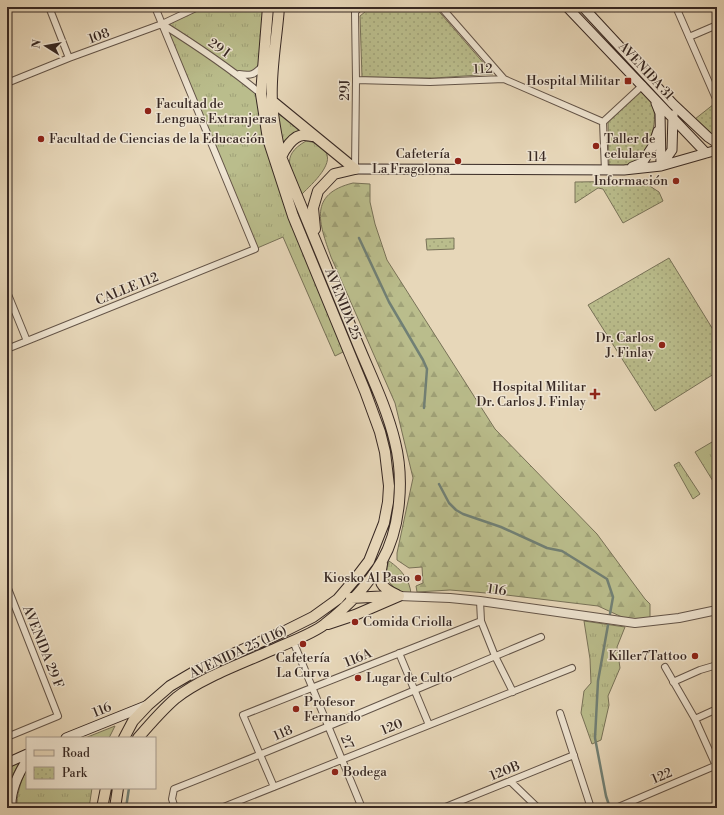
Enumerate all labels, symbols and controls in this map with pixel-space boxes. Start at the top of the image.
street label: 108 [86,25,112,47]
north arrow [26,26,66,66]
street label: 29 I [205,35,233,61]
text: N [29,38,45,50]
street label: AVENIDA 31 [614,38,677,104]
street label: 112 [473,61,493,77]
place label: Hospital Militar [526,73,620,89]
marker: Hospital Militar [623,76,633,86]
street label: 29J [337,79,353,101]
place label: Facultad de Lenguas Extranjeras [156,96,277,127]
marker: Facultad de Lenguas Extranjeras [143,106,153,116]
place label: Facultad de Ciencias de la Educación [49,131,265,147]
place label: Taller de celulares [604,131,657,162]
marker: Facultad de Ciencias de la Educación [36,134,46,144]
marker: Taller de celulares [591,141,601,151]
place label: Cafetería La Fragolona [372,146,450,177]
street label: 114 [528,149,547,165]
marker: Cafetería La Fragolona [453,156,463,166]
place label: Información [594,173,668,189]
marker: Información [671,176,681,186]
street label: AVENIDA 25 [321,265,365,342]
street label: CALLE 112 [93,269,161,309]
place label: Dr. Carlos J. Finlay [595,330,655,361]
marker: Dr. Carlos J. Finlay [657,340,667,350]
place label: Hospital Militar Dr. Carlos J. Finlay [476,379,587,410]
marker: Hospital Militar Dr. Carlos J. Finlay [589,388,601,400]
place label: Kiosko Al Paso [323,570,410,586]
marker: Kiosko Al Paso [413,573,423,583]
street label: 116 [486,581,508,599]
street label: AVENIDA 29 F [19,602,67,691]
place label: Comida Criolla [363,614,453,630]
marker: Comida Criolla [350,617,360,627]
street label: AVENIDA 25 (116) [186,622,289,682]
marker: Cafetería La Curva [298,639,308,649]
street label: 116A [342,645,375,671]
place label: Killer7Tattoo [608,648,687,664]
place label: Cafetería La Curva [276,650,331,681]
marker: Killer7Tattoo [690,651,700,661]
place label: Lugar de Culto [366,670,452,686]
marker: Lugar de Culto [353,673,363,683]
place label: Profesor Fernando [304,694,361,725]
street label: 116 [90,699,114,721]
marker: Profesor Fernando [291,704,301,714]
street label: 120 [379,715,405,739]
street label: 118 [271,722,295,744]
street label: 27 [337,732,357,752]
legend [26,737,156,789]
text: Road [62,746,90,761]
street label: 120B [488,758,522,784]
place label: Bodega [342,764,387,780]
street label: 122 [649,765,675,787]
text: Park [62,766,88,781]
marker: Bodega [330,767,340,777]

